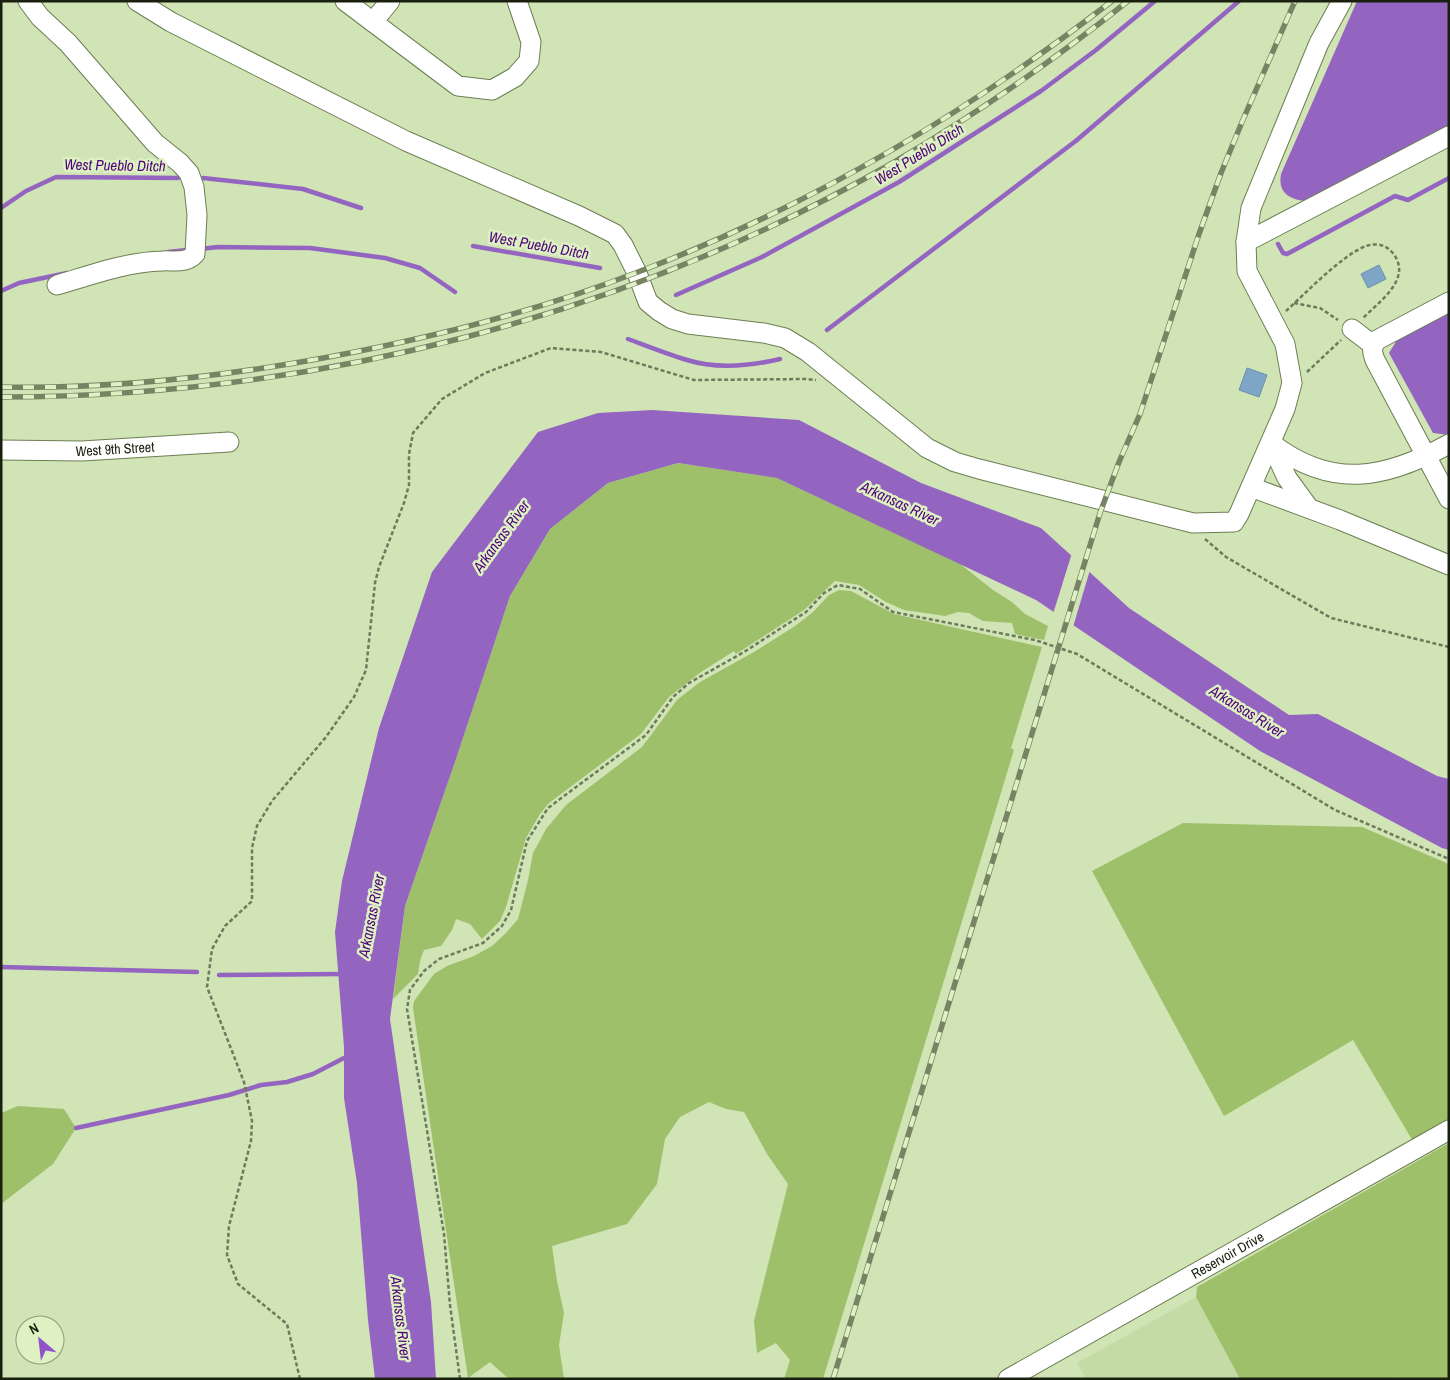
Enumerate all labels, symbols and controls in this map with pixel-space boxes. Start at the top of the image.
water label: West Pueblo Ditch [870,118,968,190]
water label: West Pueblo Ditch [64,154,166,176]
water label: West Pueblo Ditch [487,226,591,264]
street label: West 9th Street [75,438,155,460]
water label: Arkansas River [857,475,943,531]
water label: Arkansas River [467,495,535,577]
water label: Arkansas River [1205,679,1289,743]
water label: Arkansas River [352,872,390,960]
street label: Reservoir Drive [1188,1227,1267,1283]
water label: Arkansas River [385,1274,417,1362]
north arrow [15,1315,65,1365]
text: N [26,1319,42,1338]

